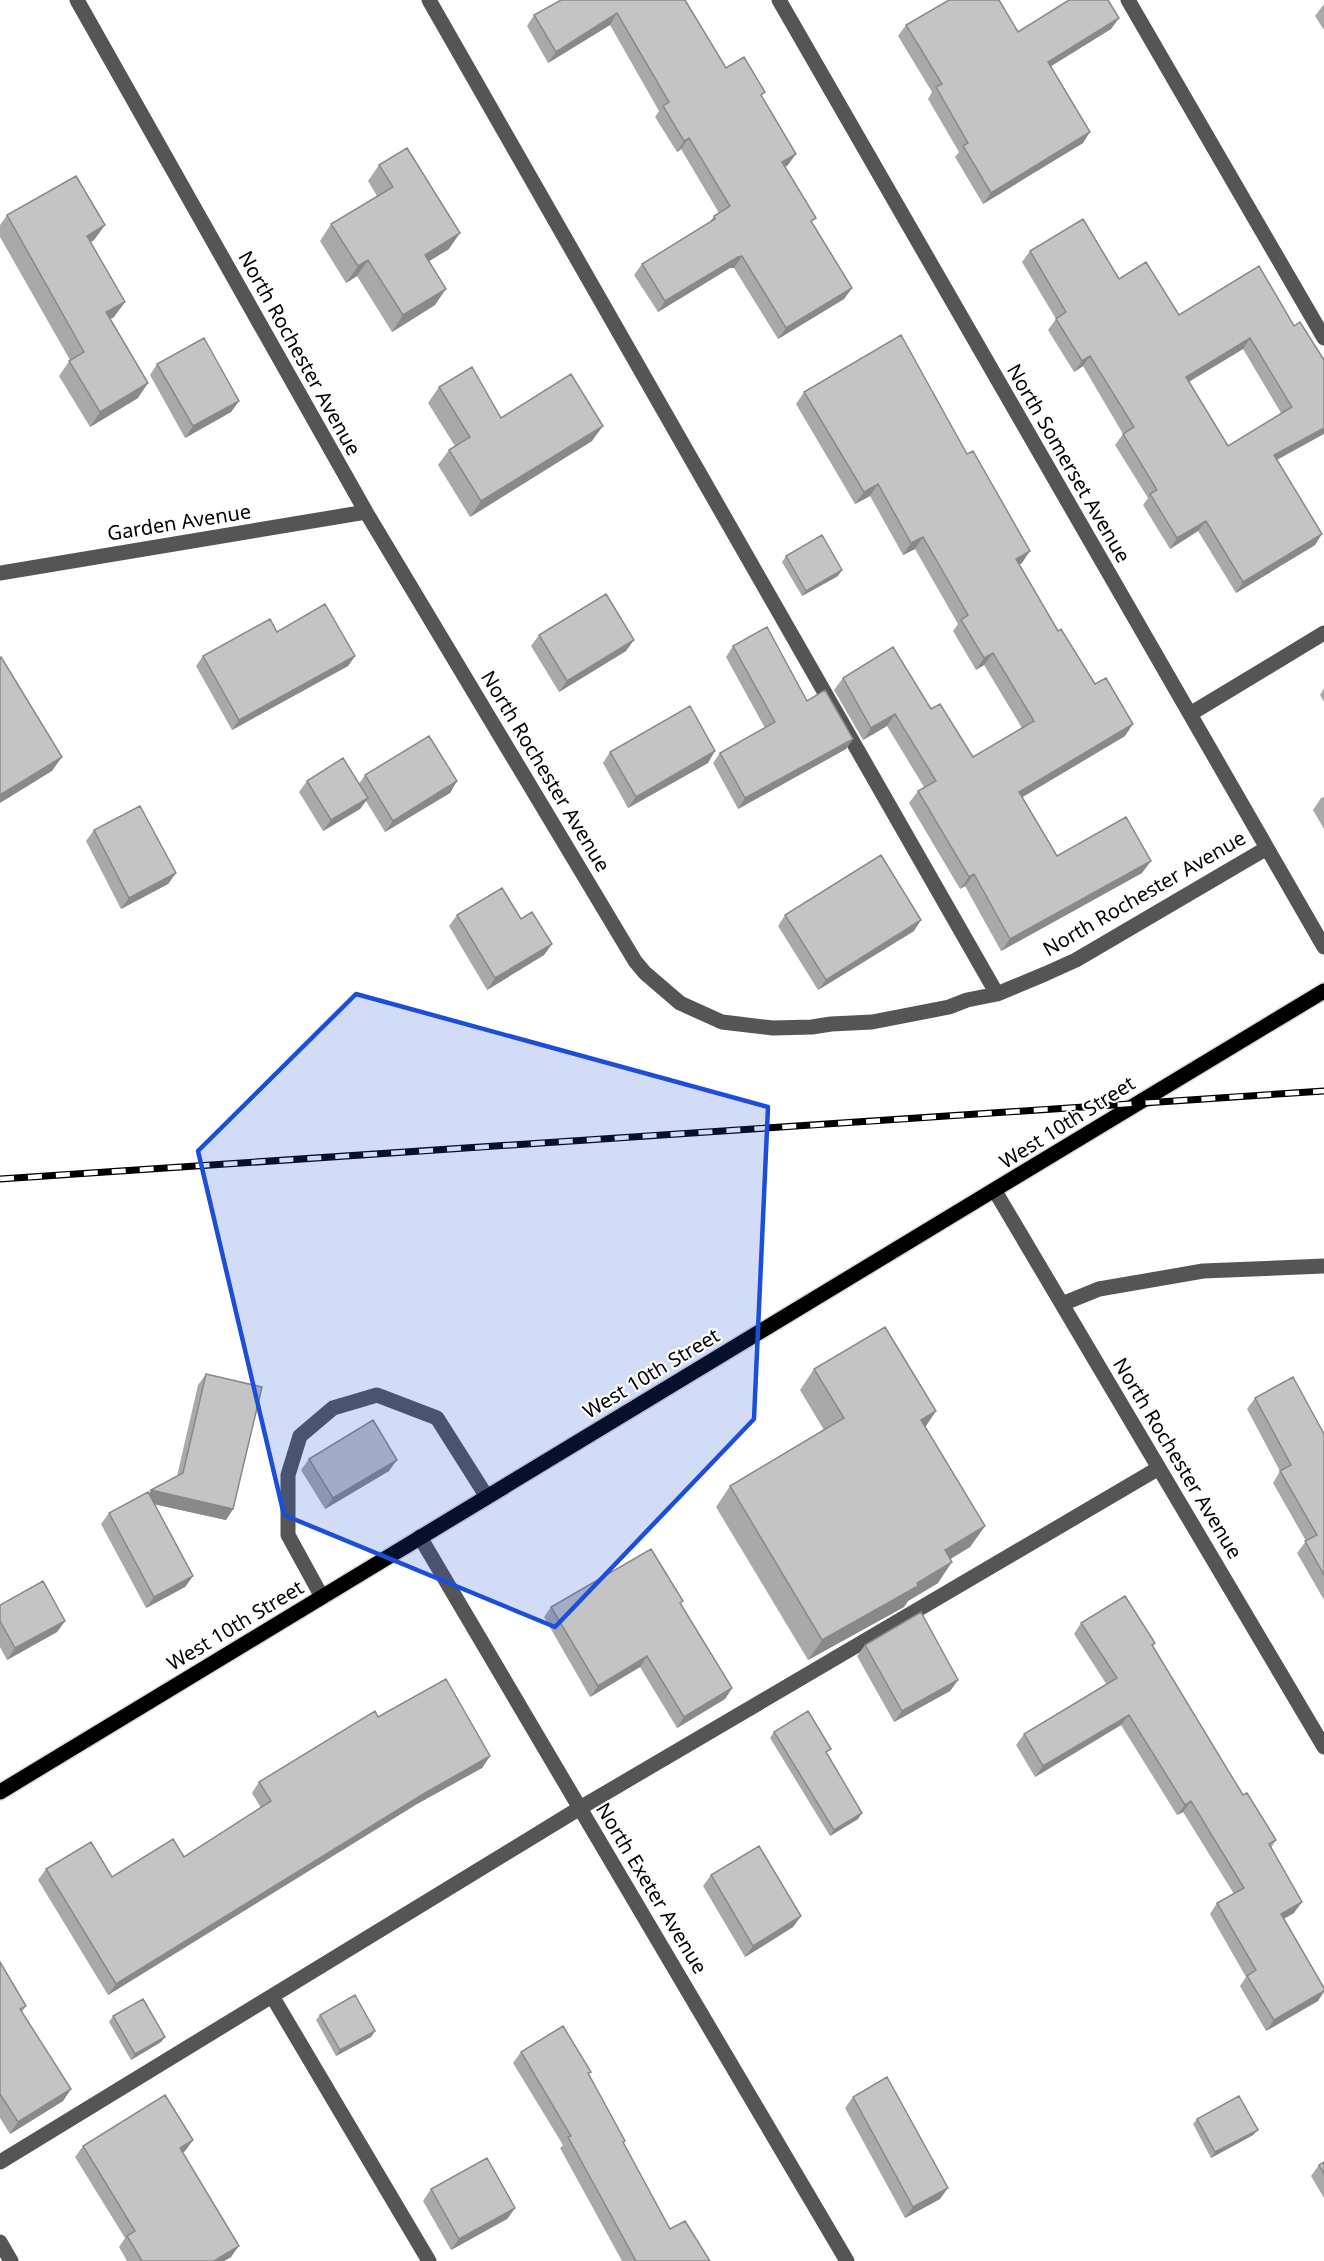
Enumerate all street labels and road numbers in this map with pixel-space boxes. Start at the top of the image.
street label: North Rochester Avenue [232,246,368,460]
street label: North Somerset Avenue [1001,359,1137,567]
street label: Garden Avenue [105,497,253,547]
street label: North Rochester Avenue [475,666,617,876]
street label: North Rochester Avenue [1038,824,1250,962]
street label: West 10th Street [994,1069,1140,1175]
street label: West 10th Street [578,1322,724,1424]
street label: North Rochester Avenue [1107,1353,1249,1563]
street label: West 10th Street [162,1574,308,1676]
street label: North Exeter Avenue [590,1797,714,1979]

